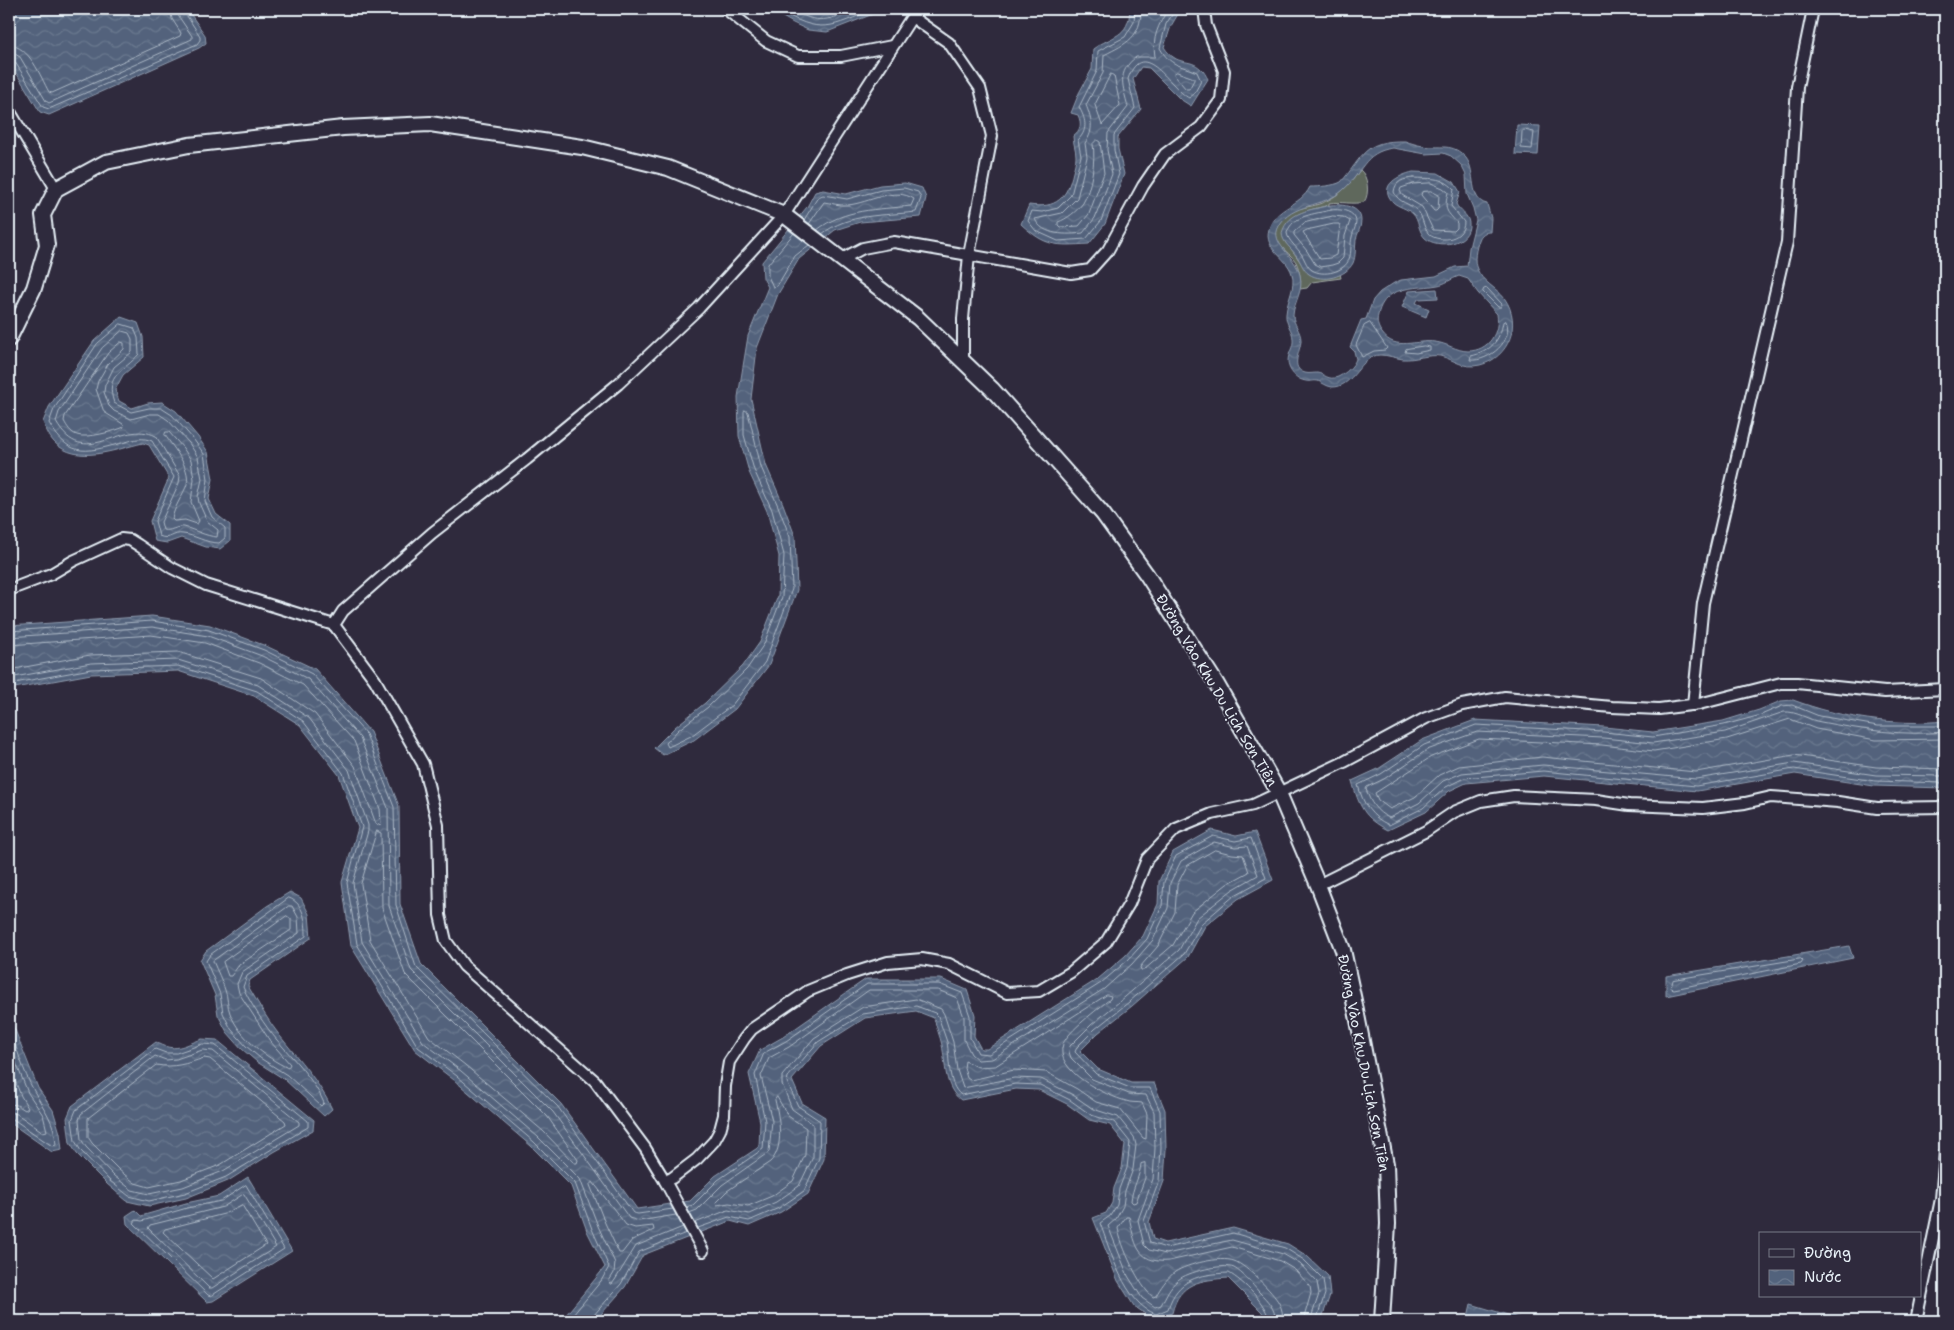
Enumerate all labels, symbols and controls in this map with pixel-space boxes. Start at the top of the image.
street label: Đường Vào Khu Du Lịch Sơn Tiên [1152,591,1282,790]
street label: Đường Vào Khu Du Lịch Sơn Tiên [1334,953,1394,1174]
legend [1759,1232,1922,1298]
text: Đường [1804,1243,1851,1263]
text: Nước [1804,1267,1841,1287]

